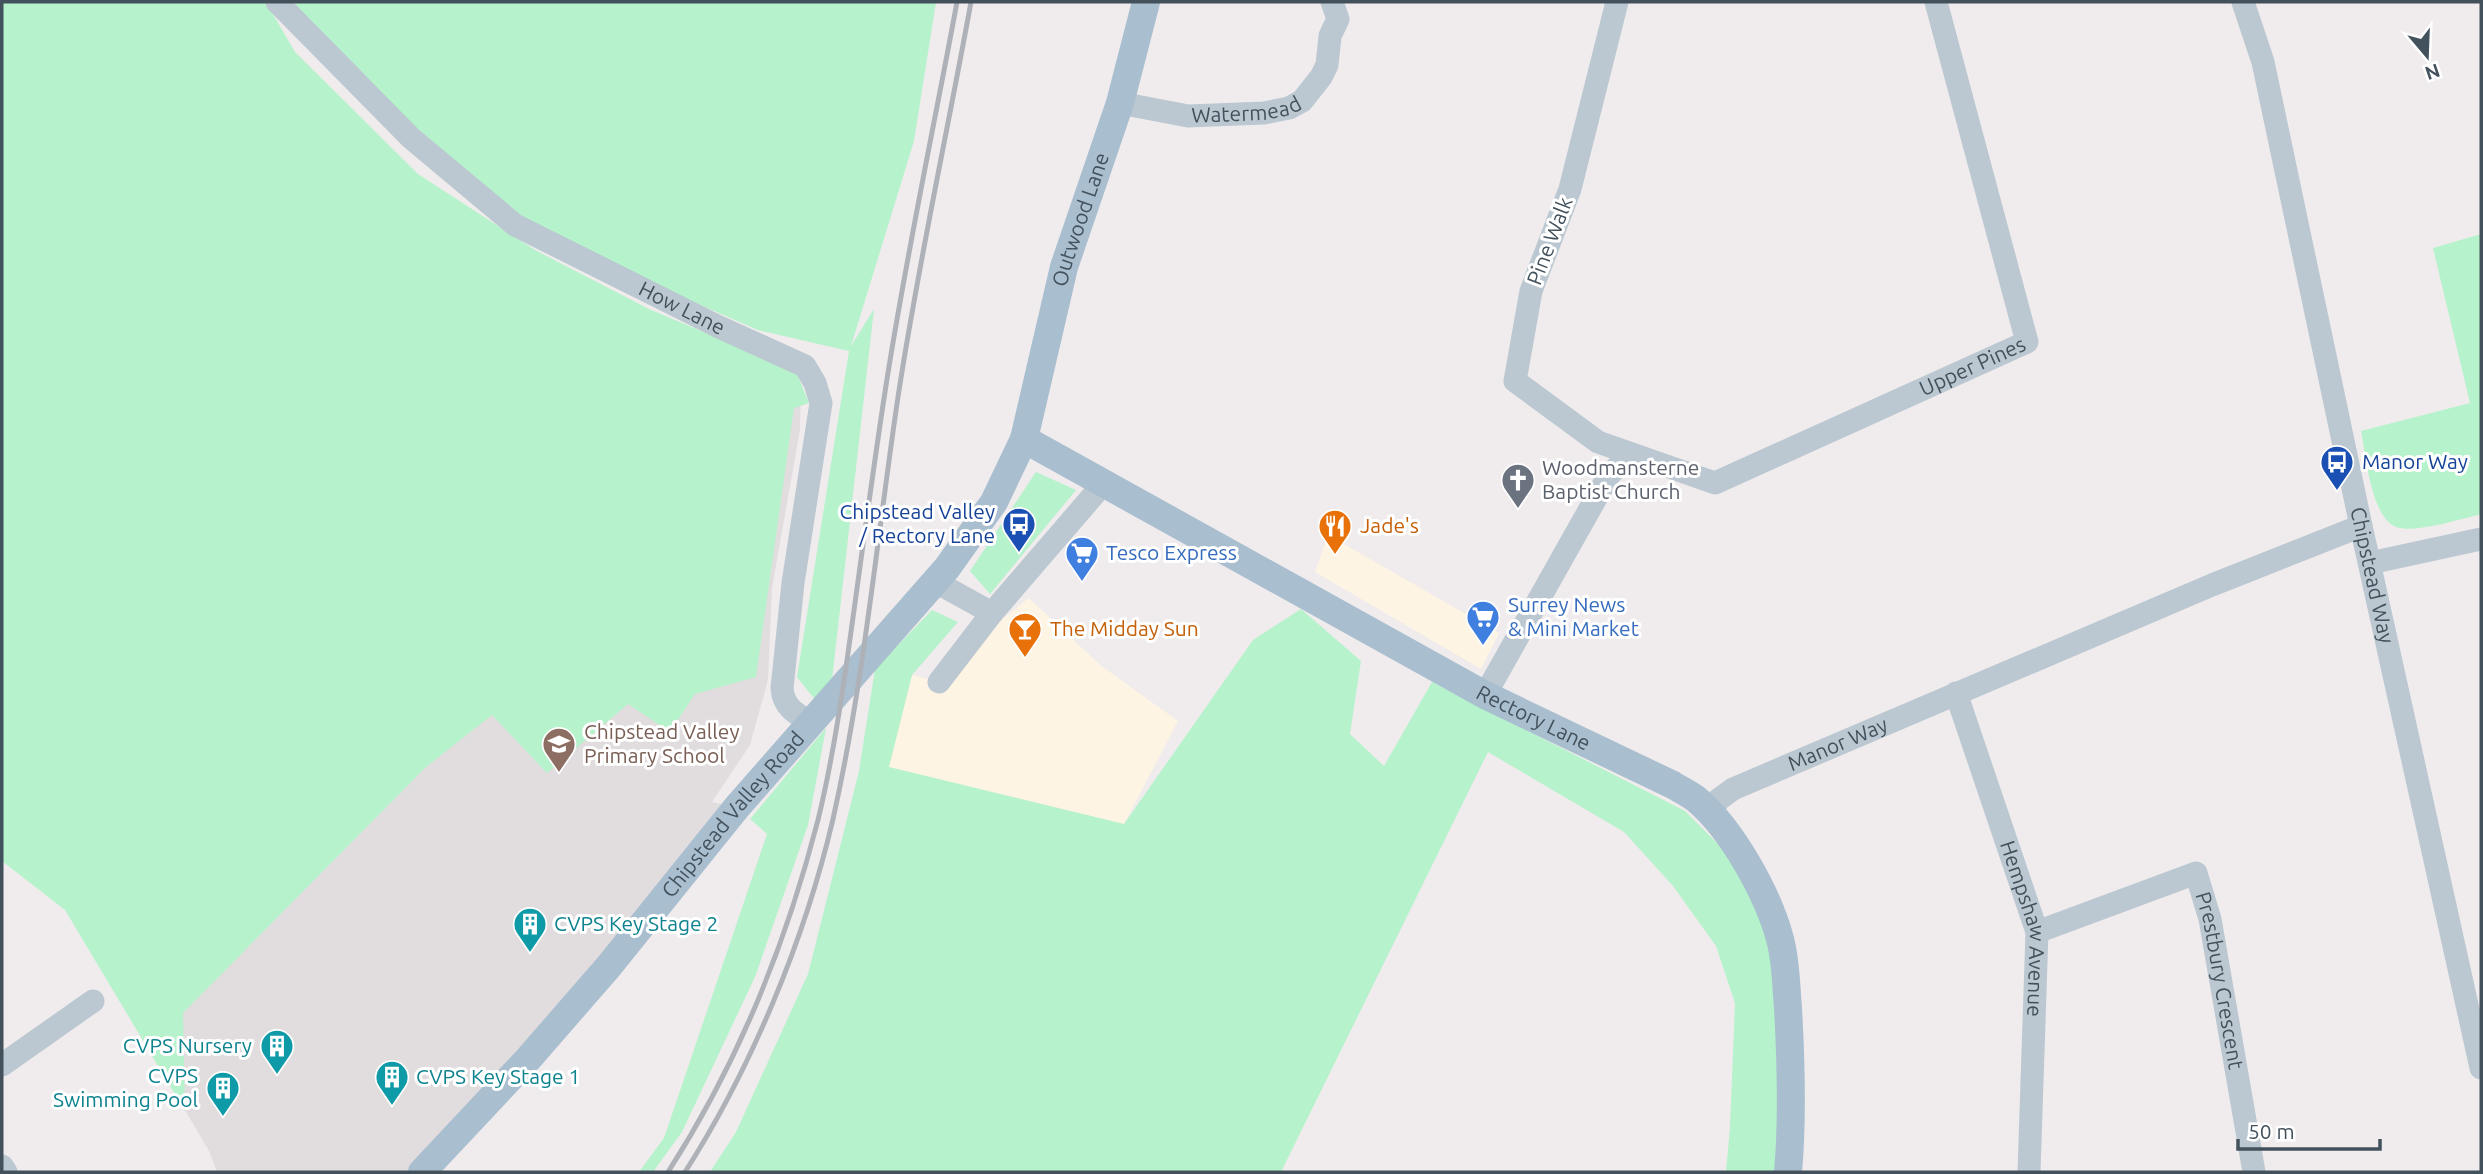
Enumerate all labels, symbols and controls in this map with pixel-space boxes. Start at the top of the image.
north arrow [2392,21,2462,91]
text: N [2422,59,2443,85]
street label: Watermead [1191,91,1305,127]
street label: Outwood Lane [1047,149,1113,289]
street label: Pine Walk [1521,193,1577,288]
street label: How Lane [635,276,729,339]
street label: Upper Pines [1915,331,2029,400]
bus stop icon: Manor Way [2318,443,2356,492]
place label: Manor Way [2362,449,2468,473]
place label: Woodmansterne Baptist Church [1542,455,1699,503]
church icon: Woodmansterne Baptist Church [1499,461,1537,510]
place label: Chipstead Valley / Rectory Lane [839,499,995,547]
bus stop icon: Chipstead Valley / Rectory Lane [1000,505,1038,554]
street label: Chipstead Way [2346,505,2400,646]
restaurant icon: Jade's [1316,507,1354,556]
place label: Jade's [1360,513,1419,537]
supermarket icon: Tesco Express [1063,534,1101,583]
place label: Tesco Express [1106,540,1237,564]
place label: Surrey News & Mini Market [1508,592,1639,640]
supermarket icon: Surrey News & Mini Market [1464,598,1502,647]
bar icon: The Midday Sun [1006,610,1044,659]
place label: The Midday Sun [1050,616,1199,640]
street label: Rectory Lane [1473,680,1595,755]
street label: Manor Way [1784,712,1891,775]
place label: Chipstead Valley Primary School [584,719,740,767]
school or university icon: Chipstead Valley Primary School [540,725,578,774]
street label: Chipstead Valley Road [656,726,809,902]
street label: Hempshaw Avenue [1996,837,2050,1017]
street label: Prestbury Crescent [2191,889,2249,1071]
building icon: CVPS Key Stage 2 [511,905,549,954]
place label: CVPS Key Stage 2 [554,911,718,935]
building icon: CVPS Nursery [258,1027,296,1076]
place label: CVPS Nursery [123,1033,252,1057]
building icon: CVPS Key Stage 1 [373,1058,411,1107]
place label: CVPS Swimming Pool [53,1063,198,1111]
place label: CVPS Key Stage 1 [416,1064,580,1088]
building icon: CVPS Swimming Pool [204,1069,242,1118]
scale bar [2238,1108,2380,1152]
text: 50 m [2248,1119,2295,1143]

